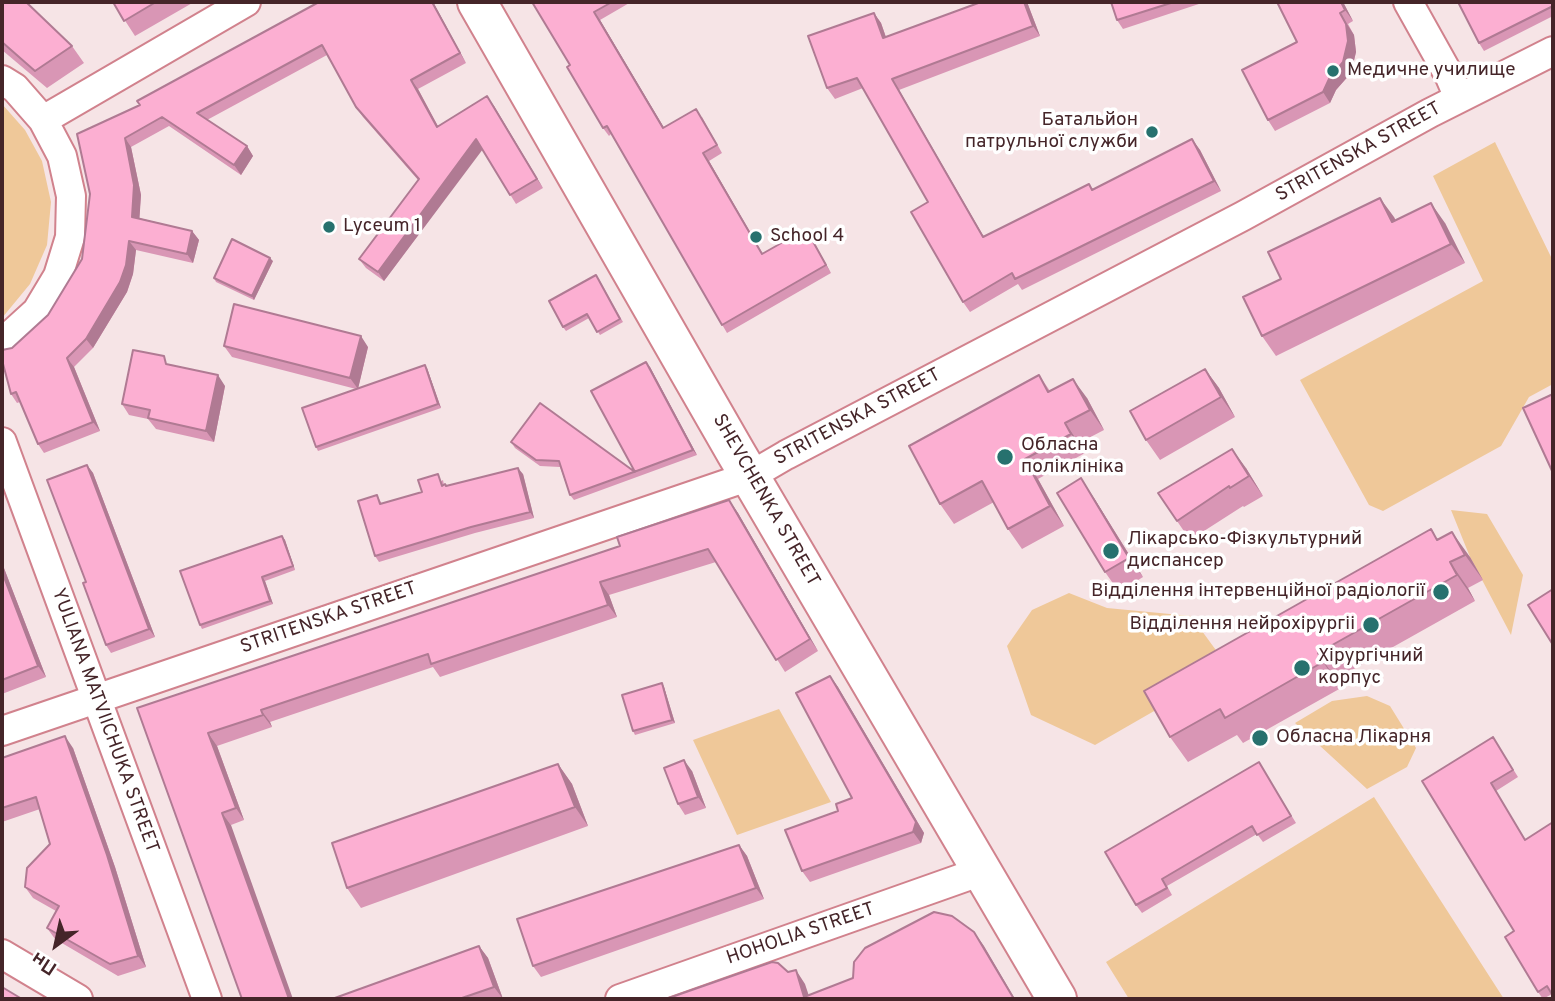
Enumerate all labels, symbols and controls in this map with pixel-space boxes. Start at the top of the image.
place label: Медичне училище [1347,60,1515,82]
marker: Медичне училище [1325,63,1341,79]
street label: STRITENSKA STREET [1272,98,1446,208]
place label: Батальйон патрульної служби [965,110,1138,154]
marker: Батальйон патрульної служби [1144,124,1160,140]
place label: Lyceum 1 [343,216,421,238]
marker: Lyceum 1 [321,219,337,235]
place label: School 4 [770,226,844,248]
marker: School 4 [748,229,764,245]
street label: STRITENSKA STREET [771,364,945,472]
street label: SHEVCHENKA STREET [706,411,824,591]
place label: Обласна поліклініка [1021,435,1124,479]
marker: Обласна поліклініка [995,447,1015,467]
place label: Лікарсько-Фізкультурний диспансер [1127,529,1362,573]
marker: Лікарсько-Фізкультурний диспансер [1101,541,1121,561]
street label: STRITENSKA STREET [238,578,420,660]
place label: Відділення інтервенційної радіології [1091,581,1425,603]
marker: Відділення інтервенційної радіології [1431,582,1451,602]
street label: YULIANA MATVIICHUKA STREET [45,586,163,856]
place label: Відділення нейрохірургіі [1130,614,1355,636]
marker: Відділення нейрохірургіі [1361,615,1381,635]
place label: Хірургічний корпус [1318,646,1423,690]
marker: Хірургічний корпус [1292,658,1312,678]
place label: Обласна Лікарня [1276,727,1431,749]
marker: Обласна Лікарня [1250,728,1270,748]
street label: HOHOLIA STREET [724,899,878,971]
north arrow [21,910,91,980]
text: Пн [27,946,62,980]

